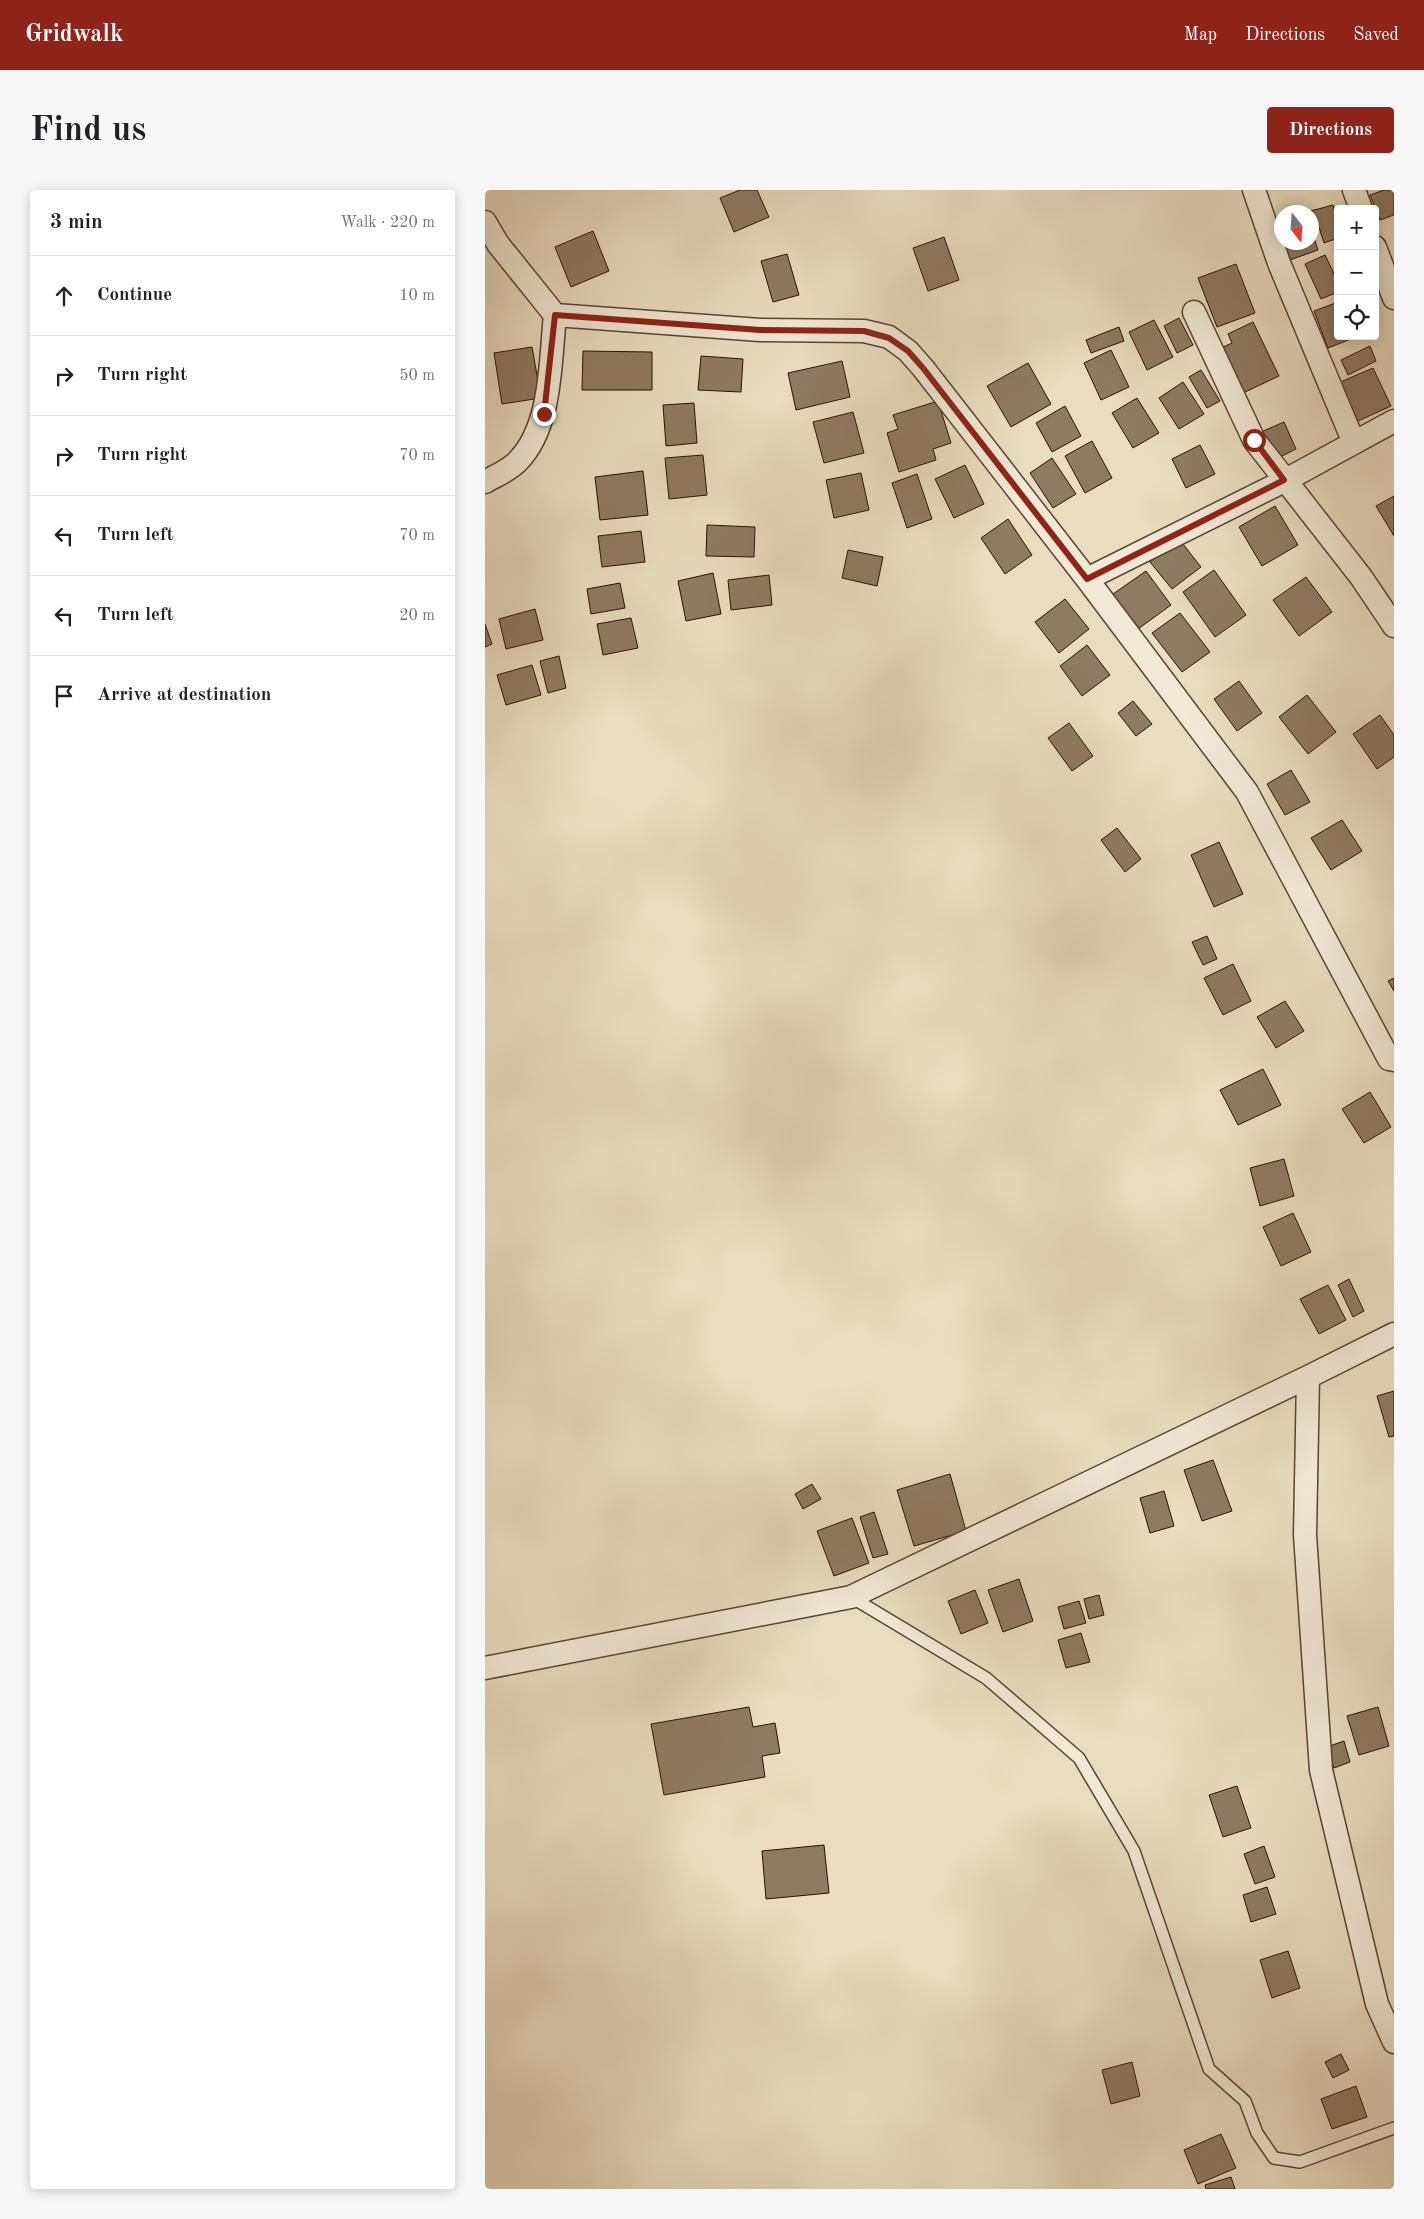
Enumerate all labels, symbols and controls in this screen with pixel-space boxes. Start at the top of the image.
text: Gridwalk [25,23,123,47]
text: Map [1184,26,1217,44]
text: Directions [1245,26,1325,44]
text: Saved [1353,26,1399,44]
button: Directions [1267,107,1394,153]
text: Find us [30,113,146,148]
north arrow [1274,205,1319,250]
map controls [1334,205,1379,340]
button: + [1334,205,1379,250]
text: 3 min [50,212,103,233]
text: Walk · 220 m [340,215,435,231]
button: − [1334,250,1379,295]
icon: ahead [50,282,78,310]
text: Continue [97,286,172,305]
text: 10 m [399,288,435,304]
button: locate [1334,295,1379,340]
icon: right [50,362,78,390]
text: Turn right [97,366,187,385]
text: 50 m [399,368,435,384]
route end [533,403,556,426]
route start [1243,429,1266,452]
icon: right [50,442,78,470]
text: Turn right [97,446,187,465]
text: 70 m [399,448,435,464]
icon: left [50,522,78,550]
text: Turn left [97,526,174,545]
text: 70 m [399,528,435,544]
icon: left [50,602,78,630]
text: Turn left [97,606,174,625]
text: 20 m [399,608,435,624]
icon: arrive [50,682,78,710]
text: Arrive at destination [97,686,271,705]

